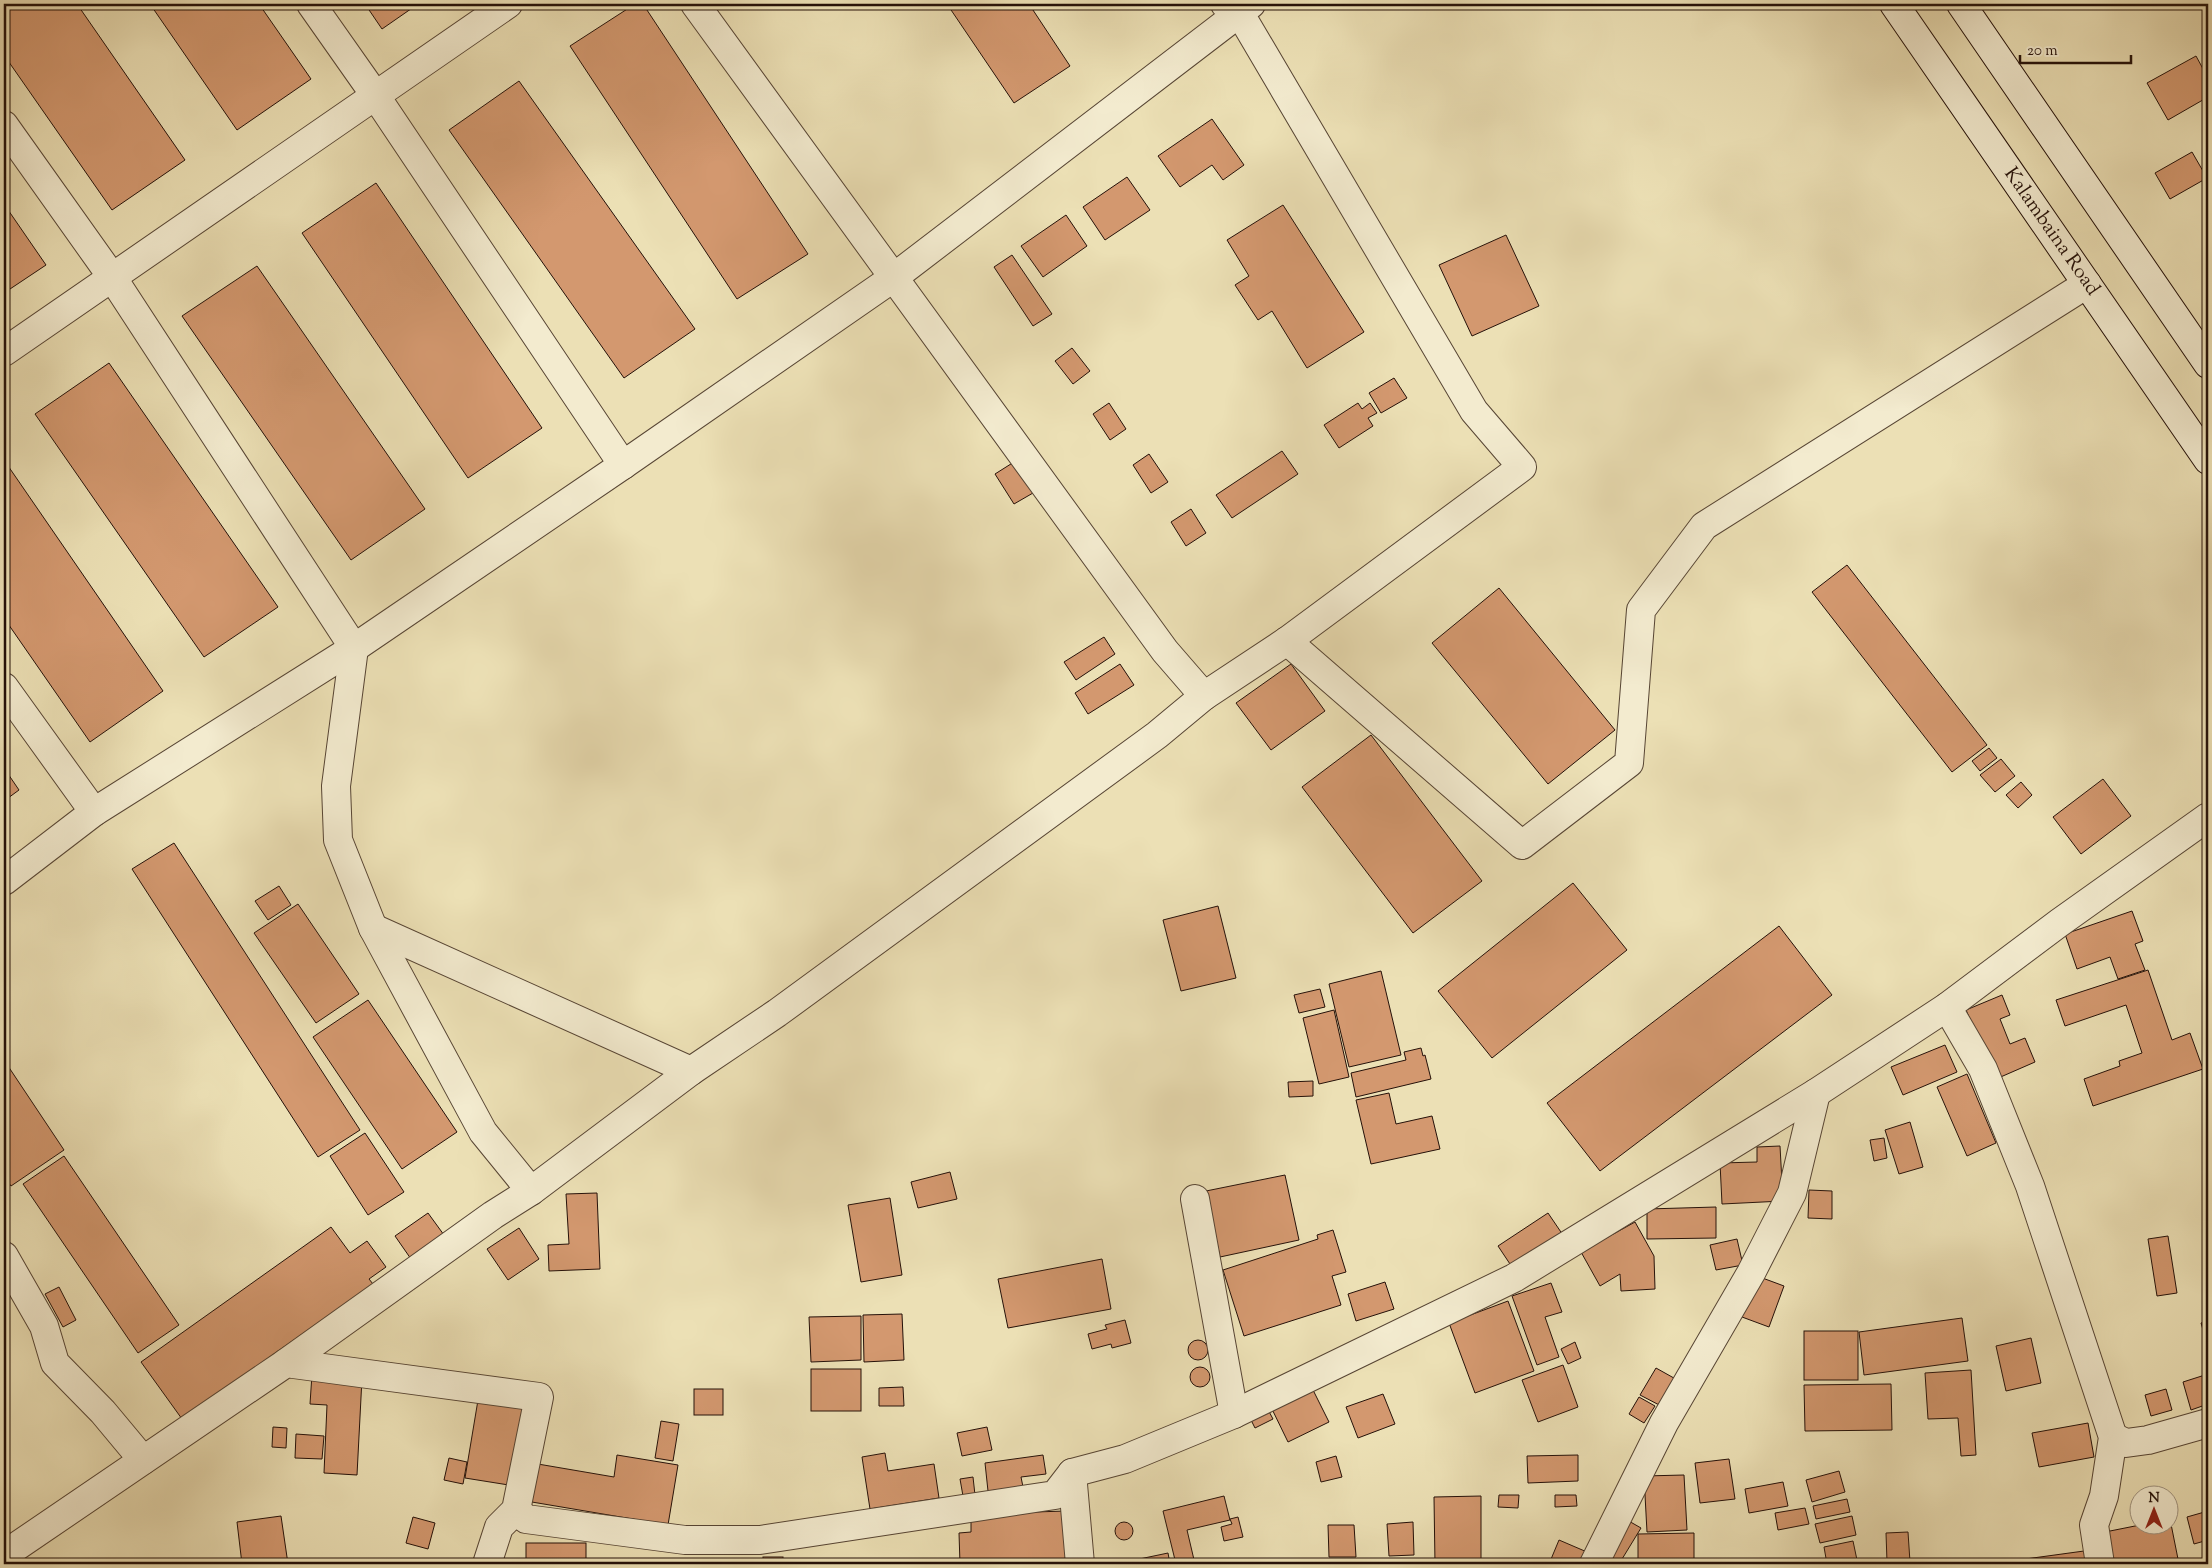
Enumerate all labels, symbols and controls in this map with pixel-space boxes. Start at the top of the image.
scale bar [2020,32,2131,64]
text: 20 m [2027,41,2058,62]
street label: Kalambaina Road [1996,162,2106,302]
north arrow [2130,1486,2180,1536]
text: N [2148,1489,2160,1509]

